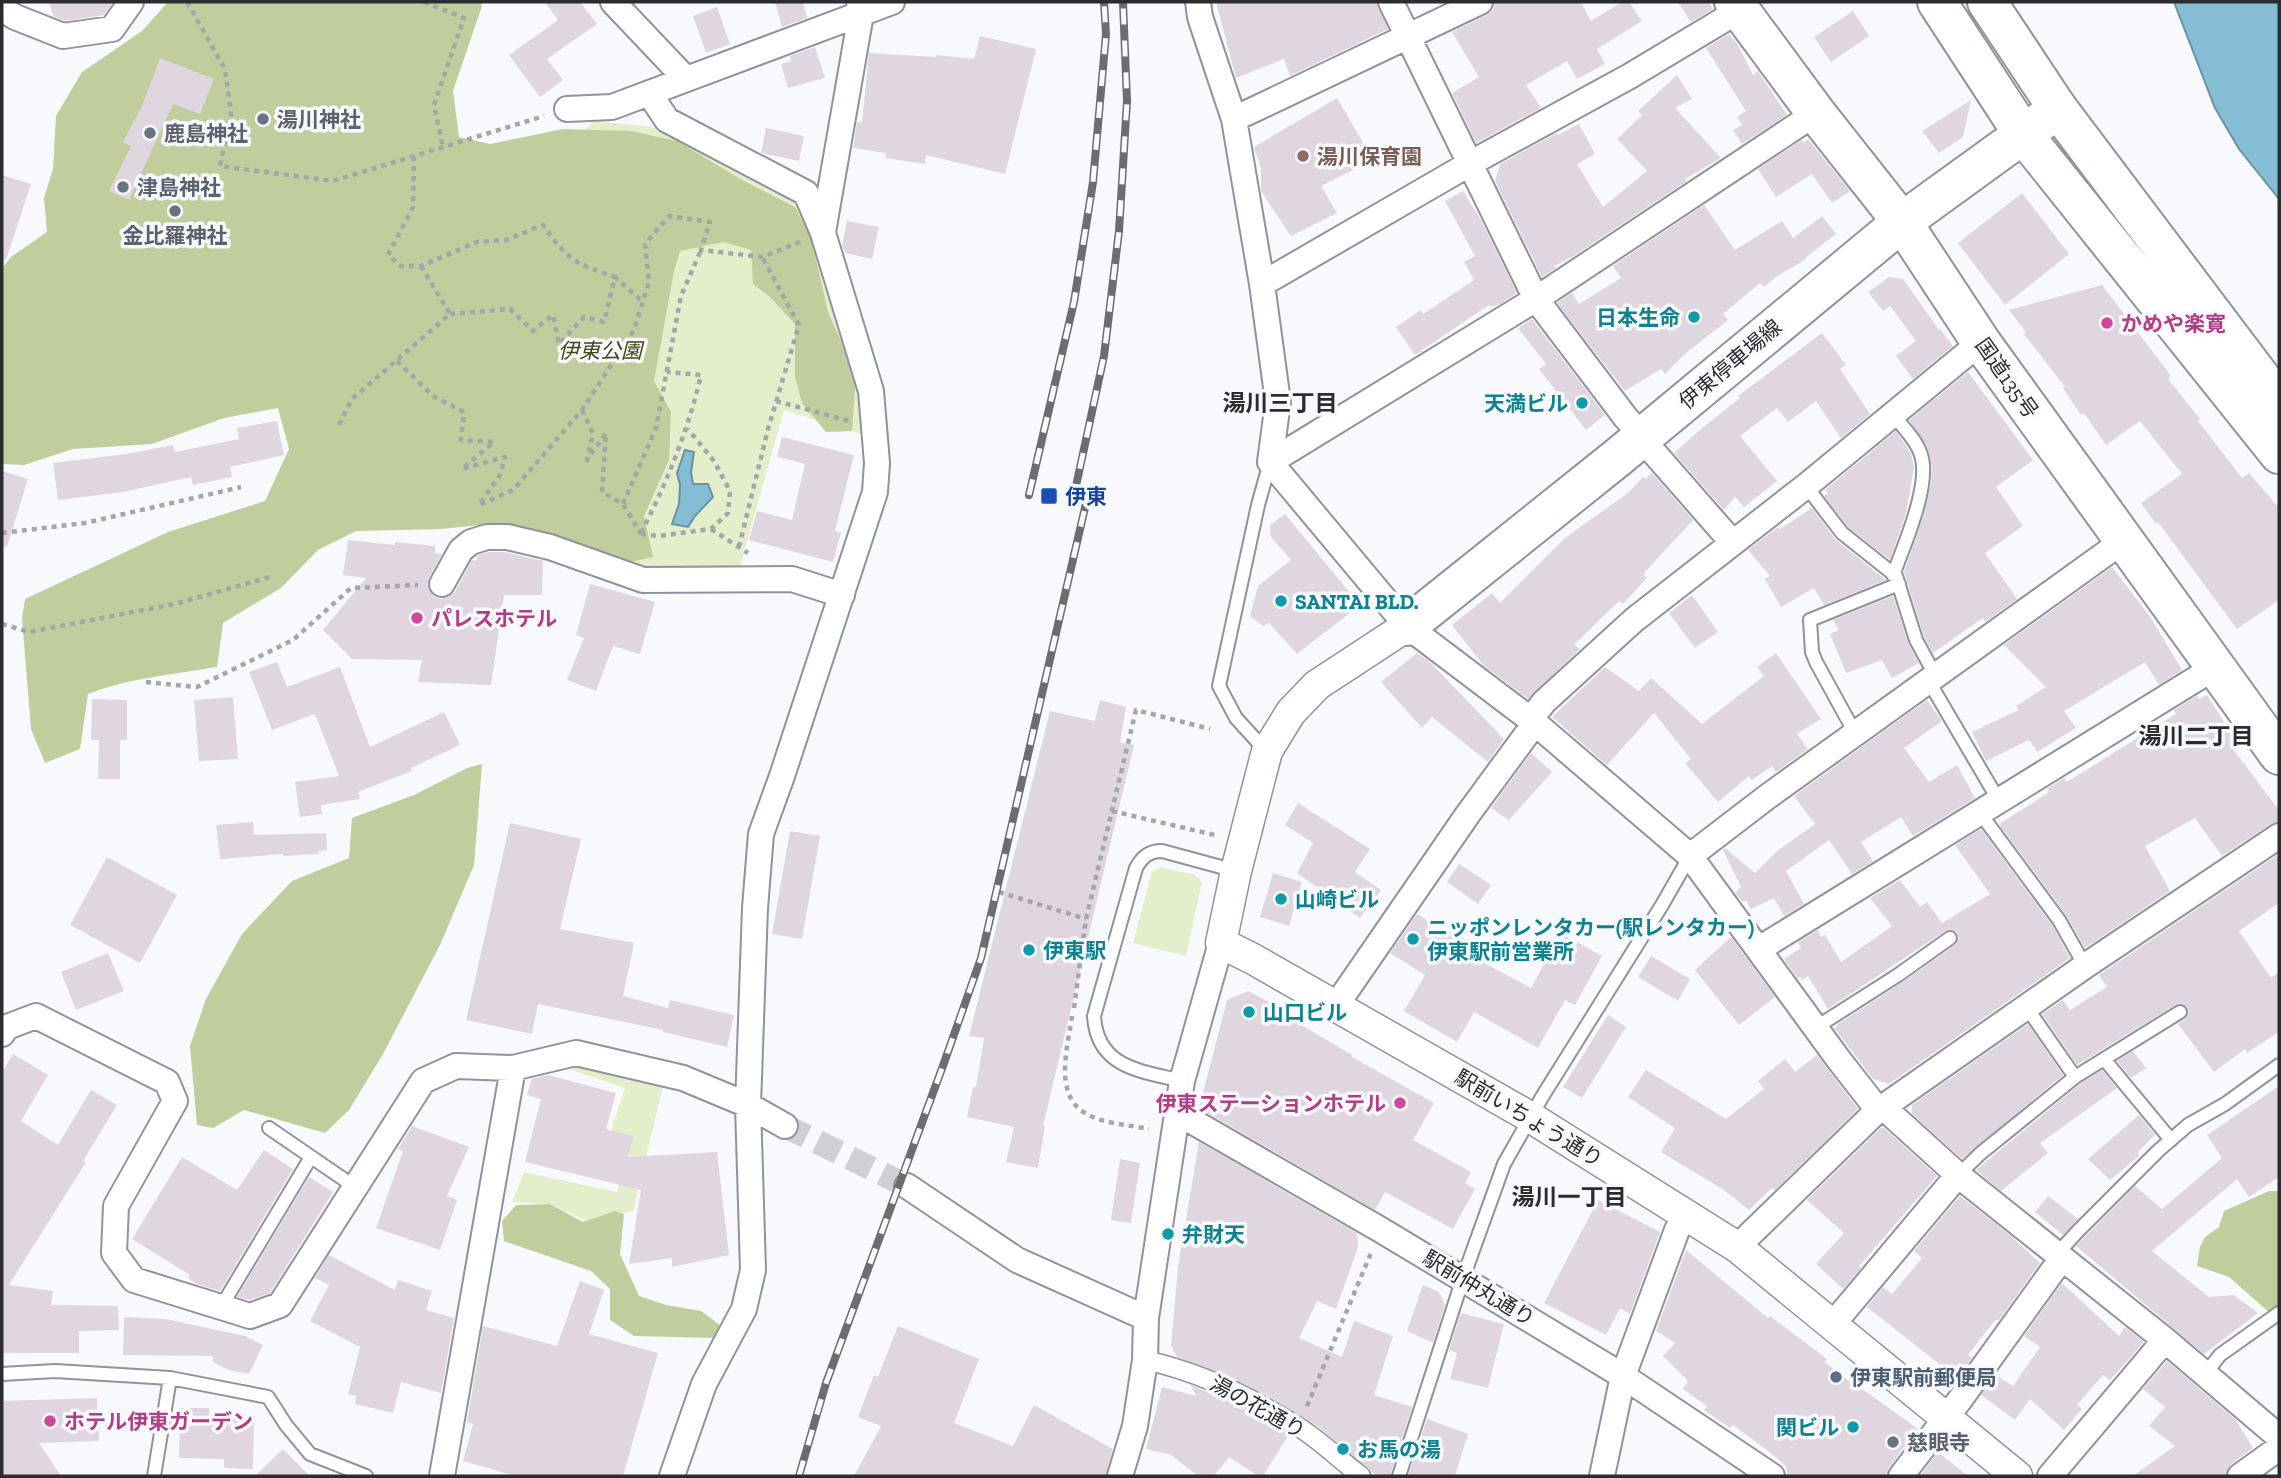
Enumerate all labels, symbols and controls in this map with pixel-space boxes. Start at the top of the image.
place label: 湯川神社 [277,107,361,132]
marker: 湯川神社 [255,111,271,127]
place label: 鹿島神社 [164,121,248,146]
marker: 鹿島神社 [142,125,158,141]
place label: 湯川保育園 [1317,144,1422,169]
marker: 湯川保育園 [1295,148,1311,164]
place label: 津島神社 [137,175,221,200]
marker: 津島神社 [115,179,131,195]
marker: 金比羅神社 [167,203,183,219]
place label: 金比羅神社 [123,223,228,248]
place label: 日本生命 [1596,305,1680,330]
marker: 日本生命 [1686,309,1702,325]
place label: かめや楽寛 [2121,311,2226,336]
street label: 伊東停車場線 [1674,314,1786,414]
marker: かめや楽寛 [2099,315,2115,331]
street label: 国道135号 [1970,333,2044,423]
park label: 伊東公園 [558,338,645,363]
district label: 湯川三丁目 [1223,389,1338,417]
place label: 天満ビル [1484,391,1568,416]
marker: 天満ビル [1574,395,1590,411]
place label: 伊東 [1065,484,1107,509]
marker: 伊東 [1039,486,1059,506]
place label: SANTAI BLD. [1295,589,1419,614]
marker: SANTAI BLD. [1273,593,1289,609]
place label: パレスホテル [431,606,557,631]
marker: パレスホテル [409,610,425,626]
district label: 湯川二丁目 [2139,722,2254,750]
place label: 山崎ビル [1295,887,1379,912]
marker: 山崎ビル [1273,891,1289,907]
place label: ニッポンレンタカー(駅レンタカー) 伊東駅前営業所 [1427,915,1754,964]
marker: ニッポンレンタカー(駅レンタカー) 伊東駅前営業所 [1405,931,1421,947]
place label: 伊東駅 [1043,938,1106,963]
marker: 伊東駅 [1021,942,1037,958]
place label: 山口ビル [1263,1000,1347,1025]
marker: 山口ビル [1241,1004,1257,1020]
street label: 駅前いちょう通り [1451,1064,1607,1172]
place label: 伊東ステーションホテル [1155,1091,1386,1116]
marker: 伊東ステーションホテル [1392,1095,1408,1111]
district label: 湯川一丁目 [1512,1183,1627,1211]
place label: 弁財天 [1182,1222,1245,1247]
marker: 弁財天 [1160,1226,1176,1242]
street label: 駅前仲丸通り [1419,1245,1539,1331]
place label: 伊東駅前郵便局 [1850,1365,1997,1390]
marker: 伊東駅前郵便局 [1828,1369,1844,1385]
street label: 湯の花通り [1206,1371,1310,1443]
place label: ホテル伊東ガーデン [64,1409,253,1434]
marker: ホテル伊東ガーデン [42,1413,58,1429]
place label: 関ビル [1776,1415,1839,1440]
marker: 関ビル [1845,1419,1861,1435]
place label: 慈眼寺 [1907,1430,1970,1455]
marker: 慈眼寺 [1885,1434,1901,1450]
place label: お馬の湯 [1357,1437,1441,1462]
marker: お馬の湯 [1335,1441,1351,1457]

